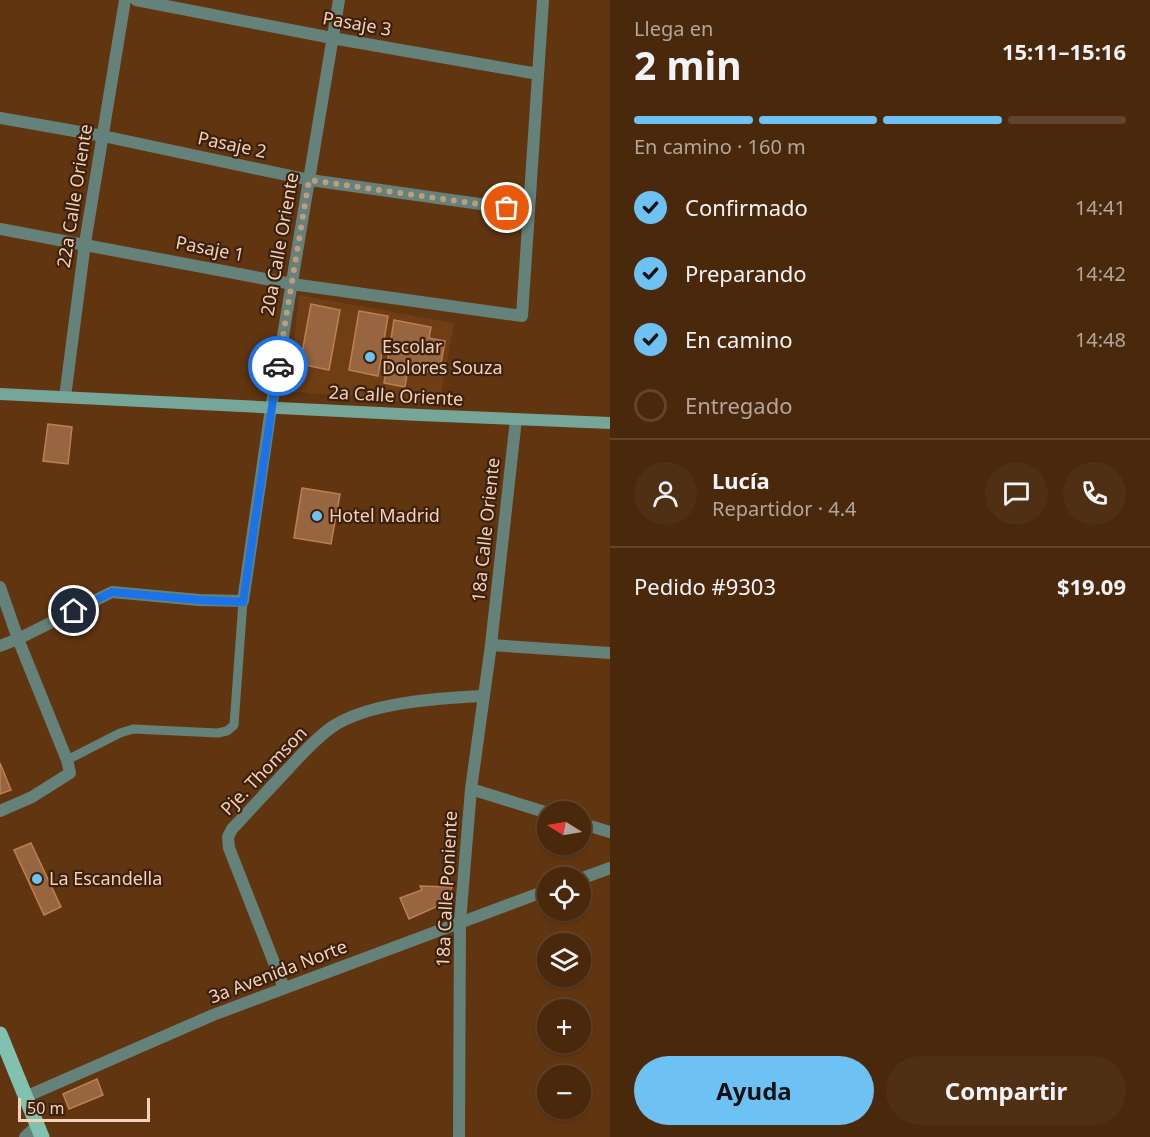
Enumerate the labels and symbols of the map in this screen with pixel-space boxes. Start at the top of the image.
street label: Pasaje 3 [321,5,393,41]
street label: 22a Calle Oriente [51,122,97,269]
street label: Pasaje 2 [196,125,269,163]
street label: 20a Calle Oriente [255,170,303,317]
pin [481,182,532,233]
street label: Pasaje 1 [174,230,247,266]
place label: Escolar Dolores Souza [382,334,503,379]
courier [248,336,308,396]
marker: Escolar Dolores Souza [363,350,377,364]
street label: 2a Calle Oriente [328,379,464,411]
street label: 18a Calle Oriente [465,457,505,603]
place label: Hotel Madrid [329,503,440,527]
marker: Hotel Madrid [310,509,324,523]
pin [48,585,99,636]
street label: Pje. Thomson [215,721,312,820]
north arrow [537,801,591,855]
street label: 18a Calle Poniente [430,810,462,968]
place label: La Escandella [49,866,162,890]
marker: La Escandella [30,872,44,886]
street label: 3a Avenida Norte [205,934,350,1008]
scale bar [18,1095,150,1122]

